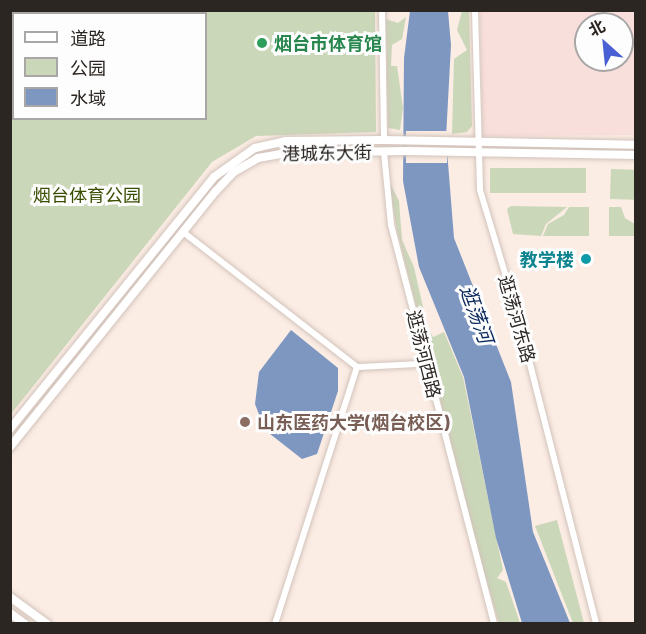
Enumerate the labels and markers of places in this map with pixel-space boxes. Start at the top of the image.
place label: 烟台市体育馆 [274,32,382,54]
marker: 烟台市体育馆 [255,36,269,50]
place label: 教学楼 [520,248,574,270]
marker: 教学楼 [579,252,593,266]
place label: 山东医药大学(烟台校区) [257,411,449,433]
marker: 山东医药大学(烟台校区) [238,415,252,429]

